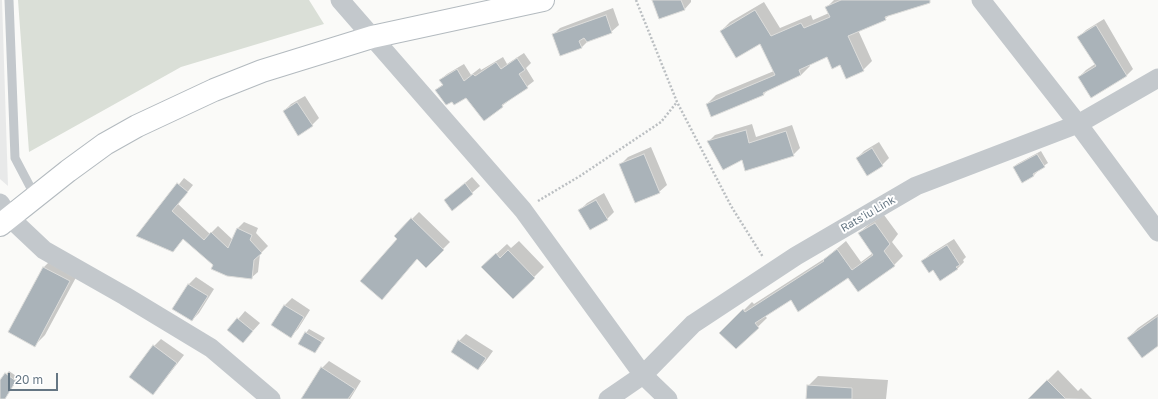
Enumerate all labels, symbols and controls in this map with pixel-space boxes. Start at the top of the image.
street label: Rats'iu Link [838,193,898,235]
scale bar [10,365,60,391]
text: 20 m [15,372,43,387]

